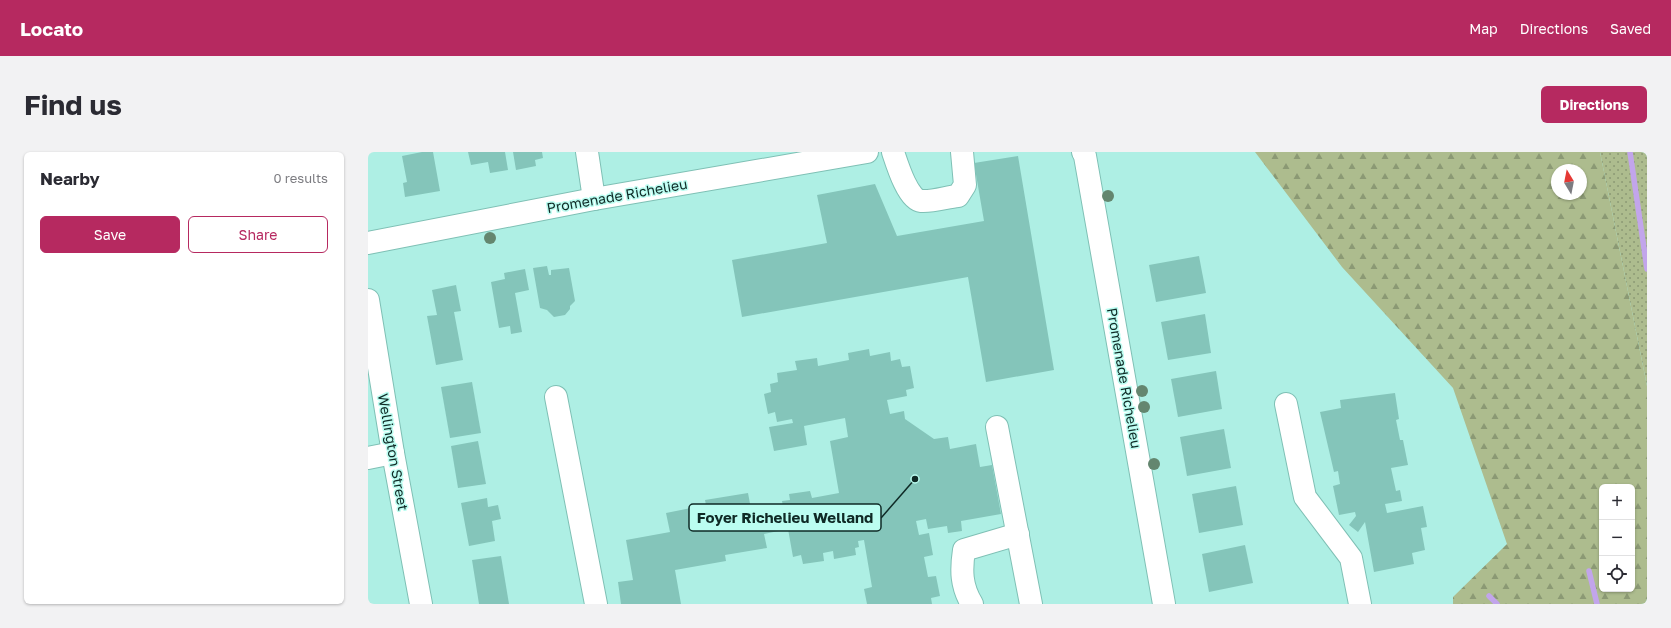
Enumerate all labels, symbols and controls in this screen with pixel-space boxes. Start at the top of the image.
text: Locato [20,17,83,40]
text: Map [1469,20,1498,37]
text: Directions [1520,20,1588,37]
text: Saved [1610,20,1651,37]
button: Directions [1541,86,1647,123]
text: Find us [24,88,122,121]
north arrow [1551,164,1587,200]
text: Nearby [40,168,100,189]
text: 0 results [273,170,328,186]
street label: Promenade Richelieu [545,175,689,216]
button: Save [40,216,180,253]
button: Share [188,216,328,253]
street label: Promenade Richelieu [1104,306,1145,450]
street label: Wellington Street [375,392,412,512]
map controls [1599,484,1635,592]
button: + [1599,484,1635,520]
callout: Foyer Richelieu Welland [689,504,881,531]
text: Foyer Richelieu Welland [697,508,873,526]
button: − [1599,520,1635,556]
button: locate [1599,556,1635,592]

